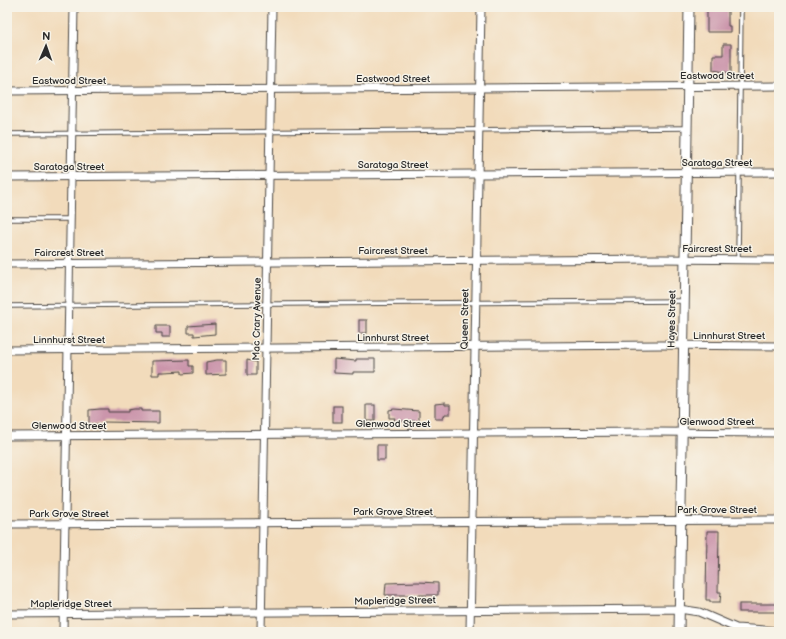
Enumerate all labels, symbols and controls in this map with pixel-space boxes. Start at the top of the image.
north arrow [26,26,66,66]
text: N [42,30,51,43]
street label: Eastwood Street [680,70,754,82]
street label: Eastwood Street [356,73,430,85]
street label: Eastwood Street [32,75,106,87]
street label: Saratoga Street [682,157,752,169]
street label: Saratoga Street [358,159,428,171]
street label: Saratoga Street [34,161,104,173]
street label: Faircrest Street [682,243,752,255]
street label: Faircrest Street [358,245,428,257]
street label: Faircrest Street [34,247,104,259]
street label: Mac Crary Avenue [250,277,264,360]
street label: Queen Street [458,288,472,350]
street label: Hayes Street [665,290,679,348]
street label: Linnhurst Street [693,330,765,342]
street label: Linnhurst Street [357,332,429,344]
street label: Linnhurst Street [33,334,105,346]
street label: Glenwood Street [680,416,754,428]
street label: Glenwood Street [356,418,430,430]
street label: Glenwood Street [32,420,106,432]
street label: Park Grove Street [677,504,757,516]
street label: Park Grove Street [353,506,433,518]
street label: Park Grove Street [29,508,109,520]
street label: Mapleridge Street [354,594,436,608]
street label: Mapleridge Street [30,598,112,610]

